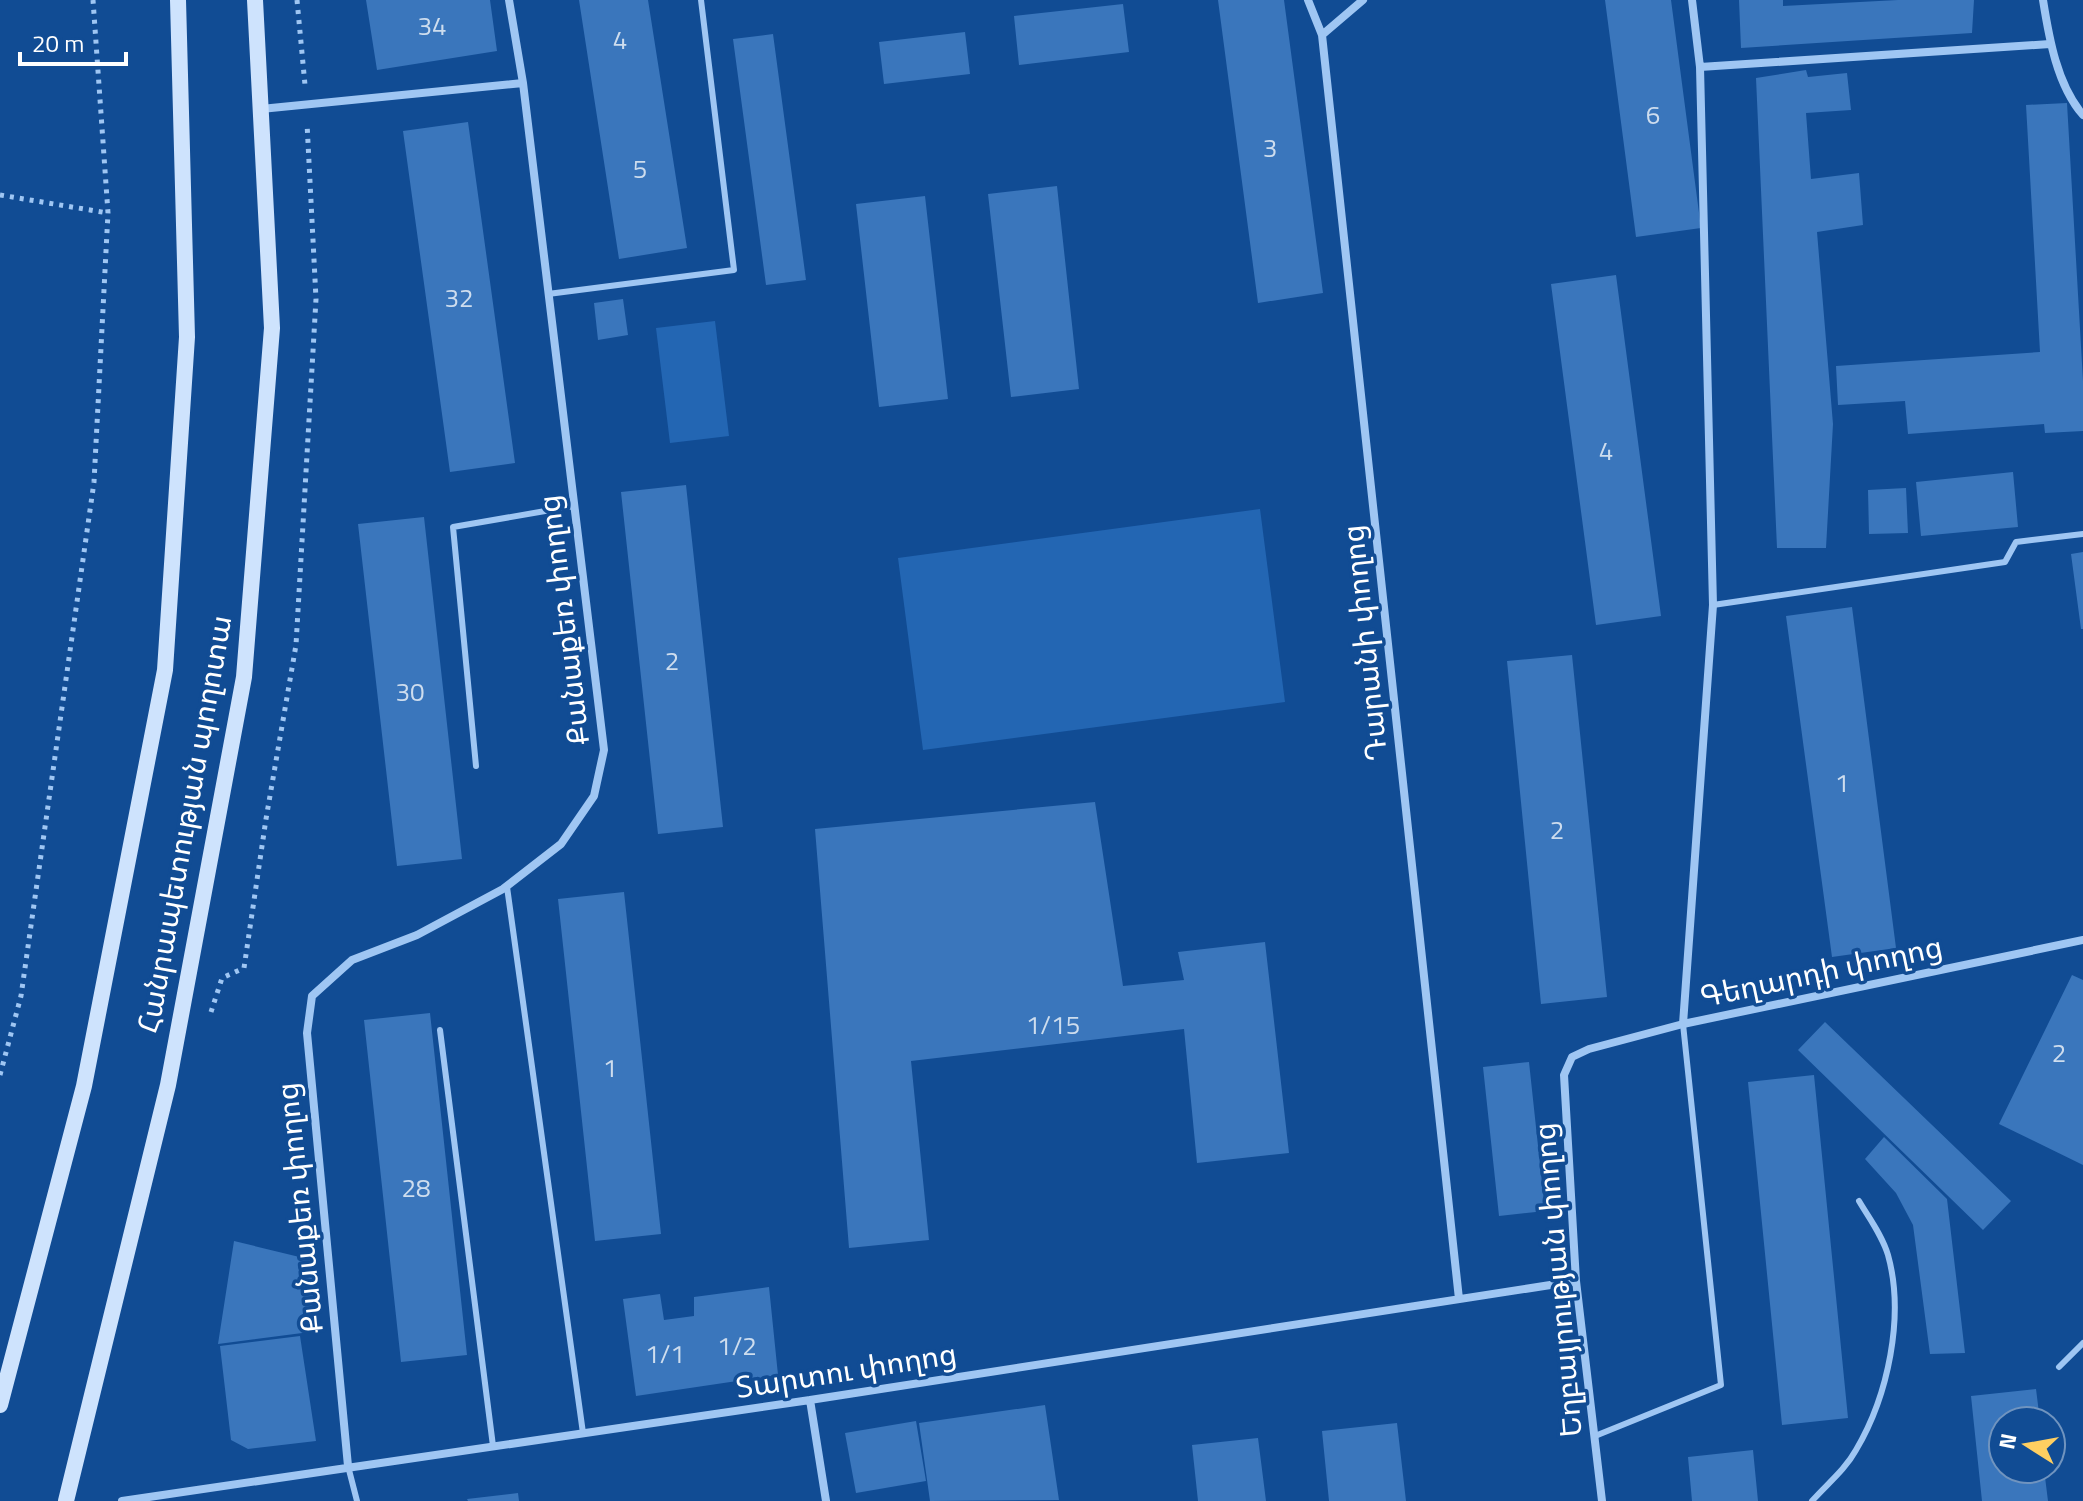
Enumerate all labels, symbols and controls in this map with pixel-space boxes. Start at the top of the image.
house number: 34 [417,6,447,45]
scale bar [20,16,126,66]
house number: 4 [613,20,627,59]
text: 20 m [32,25,84,61]
house number: 6 [1646,95,1660,134]
house number: 3 [1263,128,1277,167]
house number: 5 [633,149,647,188]
house number: 32 [444,278,474,317]
house number: 4 [1599,431,1613,470]
street label: Քանաքեռ փողոց [525,492,601,748]
street label: Դարանի փողոց [1329,523,1399,763]
street label: Հանրապետության պողոտա [125,611,243,1037]
house number: 2 [665,641,679,680]
house number: 30 [395,672,425,711]
house number: 1 [1835,763,1849,802]
house number: 2 [1550,810,1564,849]
street label: Գեղարդի փողոց [1696,923,1946,1019]
house number: 1/15 [1026,1005,1080,1044]
house number: 2 [2052,1033,2066,1072]
house number: 1 [603,1048,617,1087]
street label: Քանաքեռ փողոց [263,1080,335,1336]
street label: Եղբայրության փողոց [1520,1121,1594,1439]
house number: 28 [401,1168,431,1207]
house number: 1/2 [717,1326,757,1365]
street label: Տարտու փողոց [732,1330,960,1410]
house number: 1/1 [645,1334,685,1373]
north arrow [1987,1405,2067,1485]
text: N [1989,1430,2026,1452]

